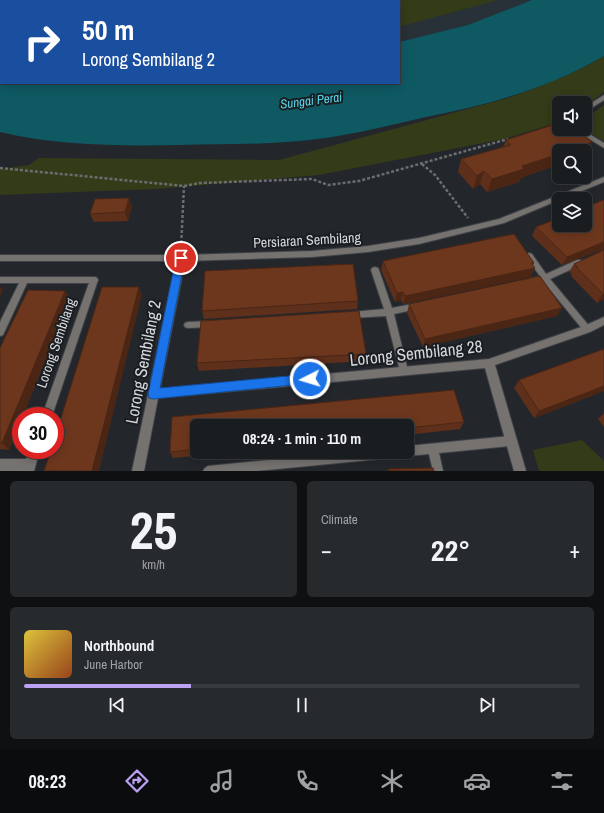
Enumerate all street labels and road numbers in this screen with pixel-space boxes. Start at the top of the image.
street label: Persiaran Sembilang [253,228,362,252]
street label: Lorong Sembilang [32,295,80,390]
street label: Lorong Sembilang 2 [119,298,166,426]
street label: Lorong Sembilang 28 [348,334,484,371]

